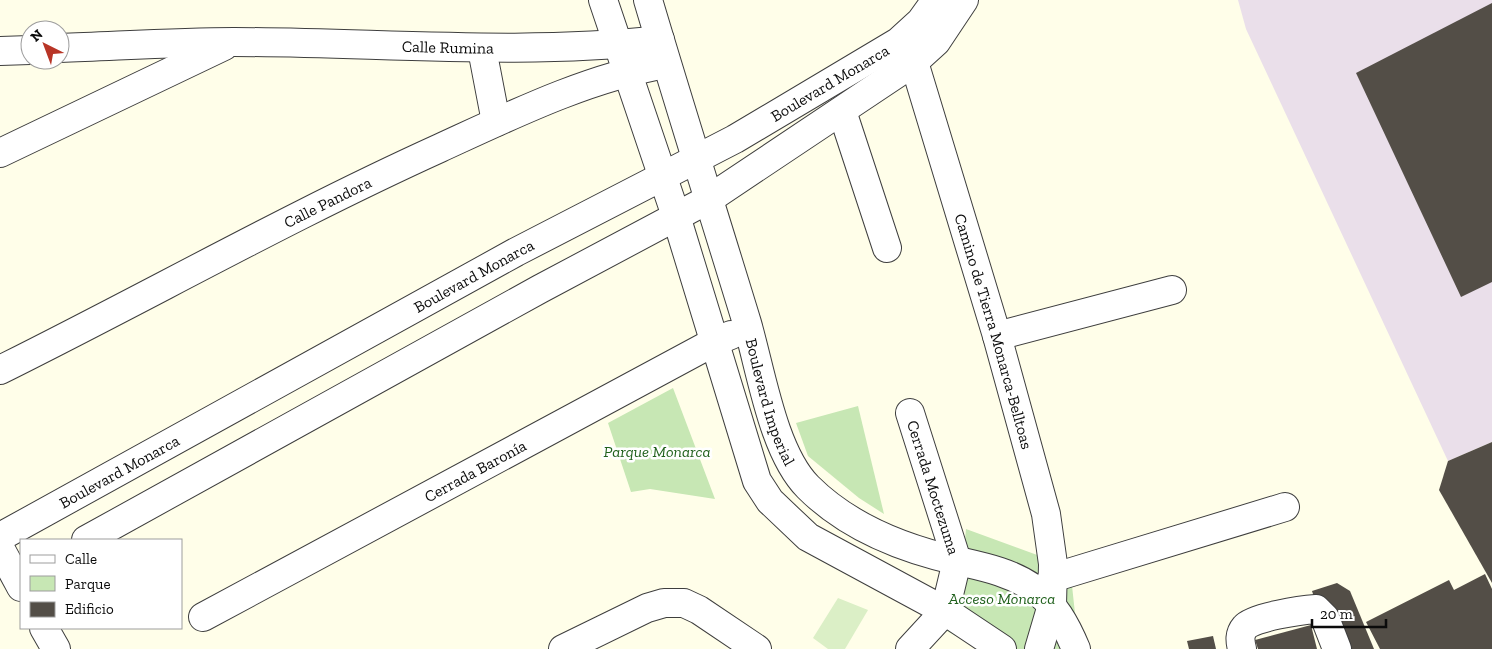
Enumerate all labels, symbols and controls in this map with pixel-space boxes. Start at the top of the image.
north arrow [20,20,70,70]
text: N [27,26,47,46]
street label: Calle Rumina [402,37,494,58]
street label: Boulevard Monarca [767,41,893,126]
street label: Calle Pandora [281,173,375,232]
street label: Camino de Tierra Monarca-Belltoas [950,211,1037,451]
street label: Boulevard Monarca [410,235,537,317]
street label: Boulevard Imperial [742,336,799,469]
street label: Cerrada Moctezuma [903,418,963,557]
street label: Boulevard Monarca [56,431,183,512]
street label: Cerrada Baronía [421,436,530,506]
park label: Parque Monarca [603,442,711,461]
legend [20,539,182,629]
text: Calle [65,550,97,568]
text: Parque [65,575,111,593]
park label: Acceso Monarca [948,589,1055,608]
scale bar [1312,596,1386,628]
text: Edificio [65,600,114,618]
text: 20 m [1320,605,1353,623]

